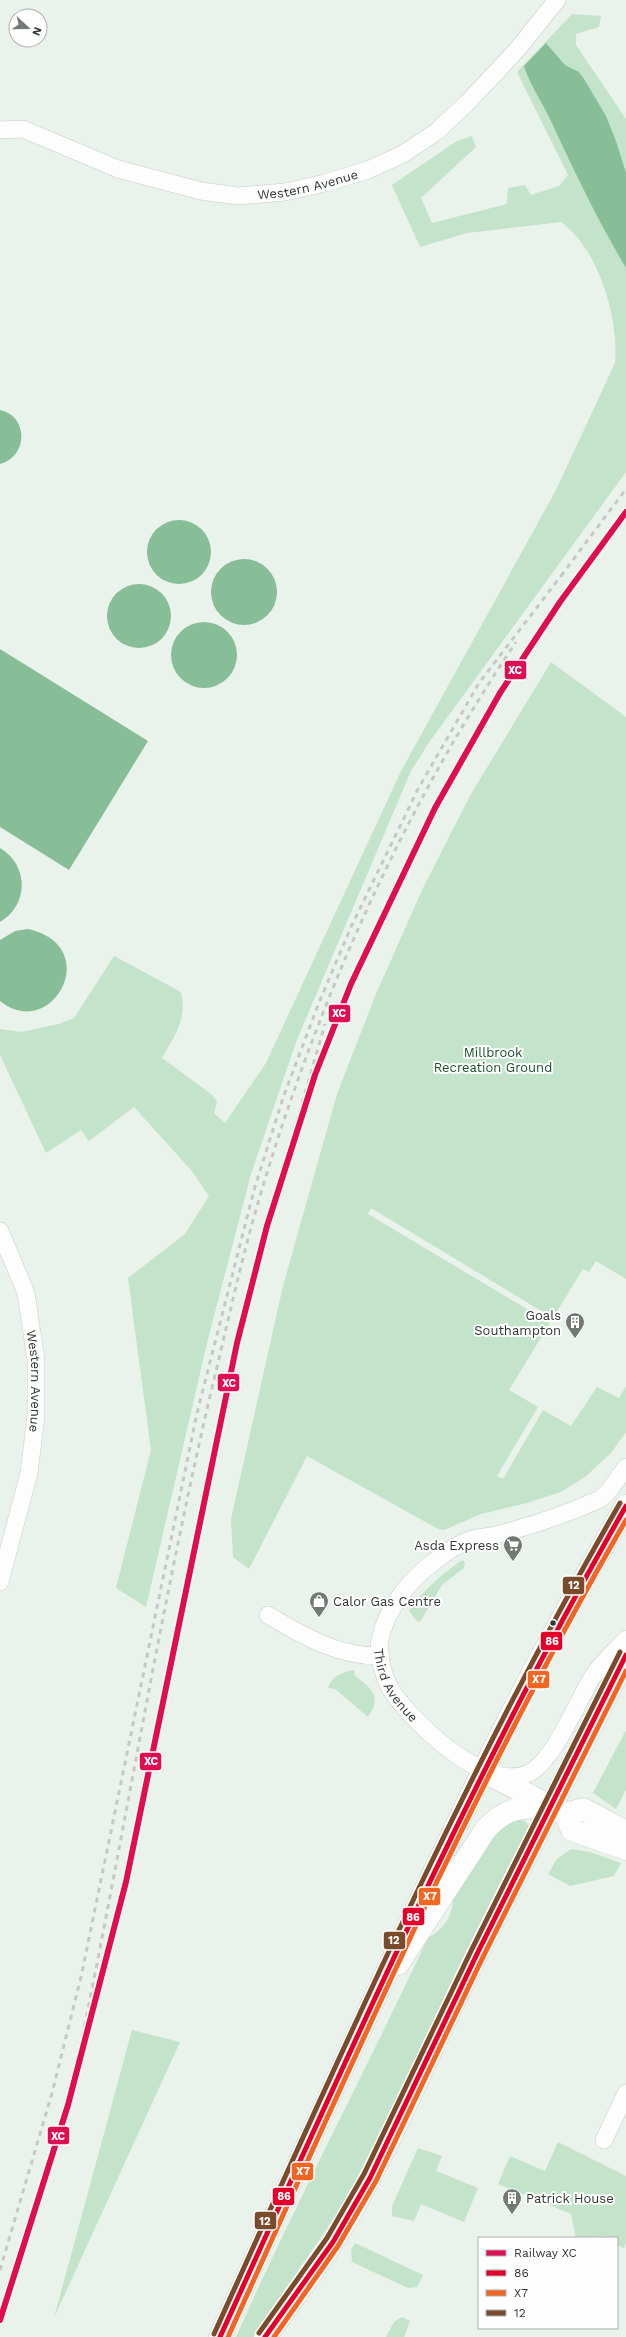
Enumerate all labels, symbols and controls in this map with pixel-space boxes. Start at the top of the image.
north arrow [8,8,48,48]
text: N [29,25,44,38]
street label: Western Avenue [257,166,360,202]
line badge: XC [504,660,527,680]
text: XC [508,664,523,677]
line badge: XC [328,1004,351,1023]
text: XC [332,1007,347,1020]
park label: Millbrook Recreation Ground [434,1045,552,1075]
place label: Goals Southampton [474,1308,561,1338]
building icon: Goals Southampton [564,1311,586,1339]
street label: Western Avenue [24,1329,44,1433]
line badge: XC [217,1373,240,1392]
text: XC [222,1377,237,1390]
supermarket icon: Asda Express [502,1534,524,1562]
place label: Asda Express [414,1538,499,1553]
line badge: 12 [562,1576,585,1595]
text: 12 [568,1579,580,1592]
shop icon: Calor Gas Centre [308,1590,330,1618]
place label: Calor Gas Centre [333,1594,441,1609]
unlabelled marker [548,1618,558,1628]
line badge: 86 [540,1631,563,1651]
text: 86 [545,1635,559,1648]
street label: Third Avenue [372,1648,421,1725]
line badge: X7 [527,1670,550,1689]
text: X7 [532,1673,546,1686]
line badge: XC [139,1752,162,1771]
text: XC [144,1755,159,1768]
line badge: X7 [418,1887,441,1906]
text: X7 [423,1890,437,1903]
line badge: 86 [402,1907,425,1926]
text: 86 [406,1911,420,1924]
line badge: 12 [383,1931,406,1950]
text: 12 [388,1934,400,1947]
line badge: XC [47,2126,70,2145]
text: XC [51,2130,66,2143]
line badge: X7 [291,2162,314,2181]
text: X7 [296,2165,310,2178]
line badge: 86 [272,2187,295,2206]
building icon: Patrick House [501,2187,523,2215]
text: 86 [277,2190,291,2203]
place label: Patrick House [526,2191,614,2206]
line badge: 12 [254,2211,277,2230]
text: 12 [259,2215,271,2228]
legend [478,2237,618,2329]
text: Railway XC [514,2246,577,2260]
text: 86 [514,2266,529,2280]
text: X7 [514,2286,528,2300]
text: 12 [514,2306,526,2320]

